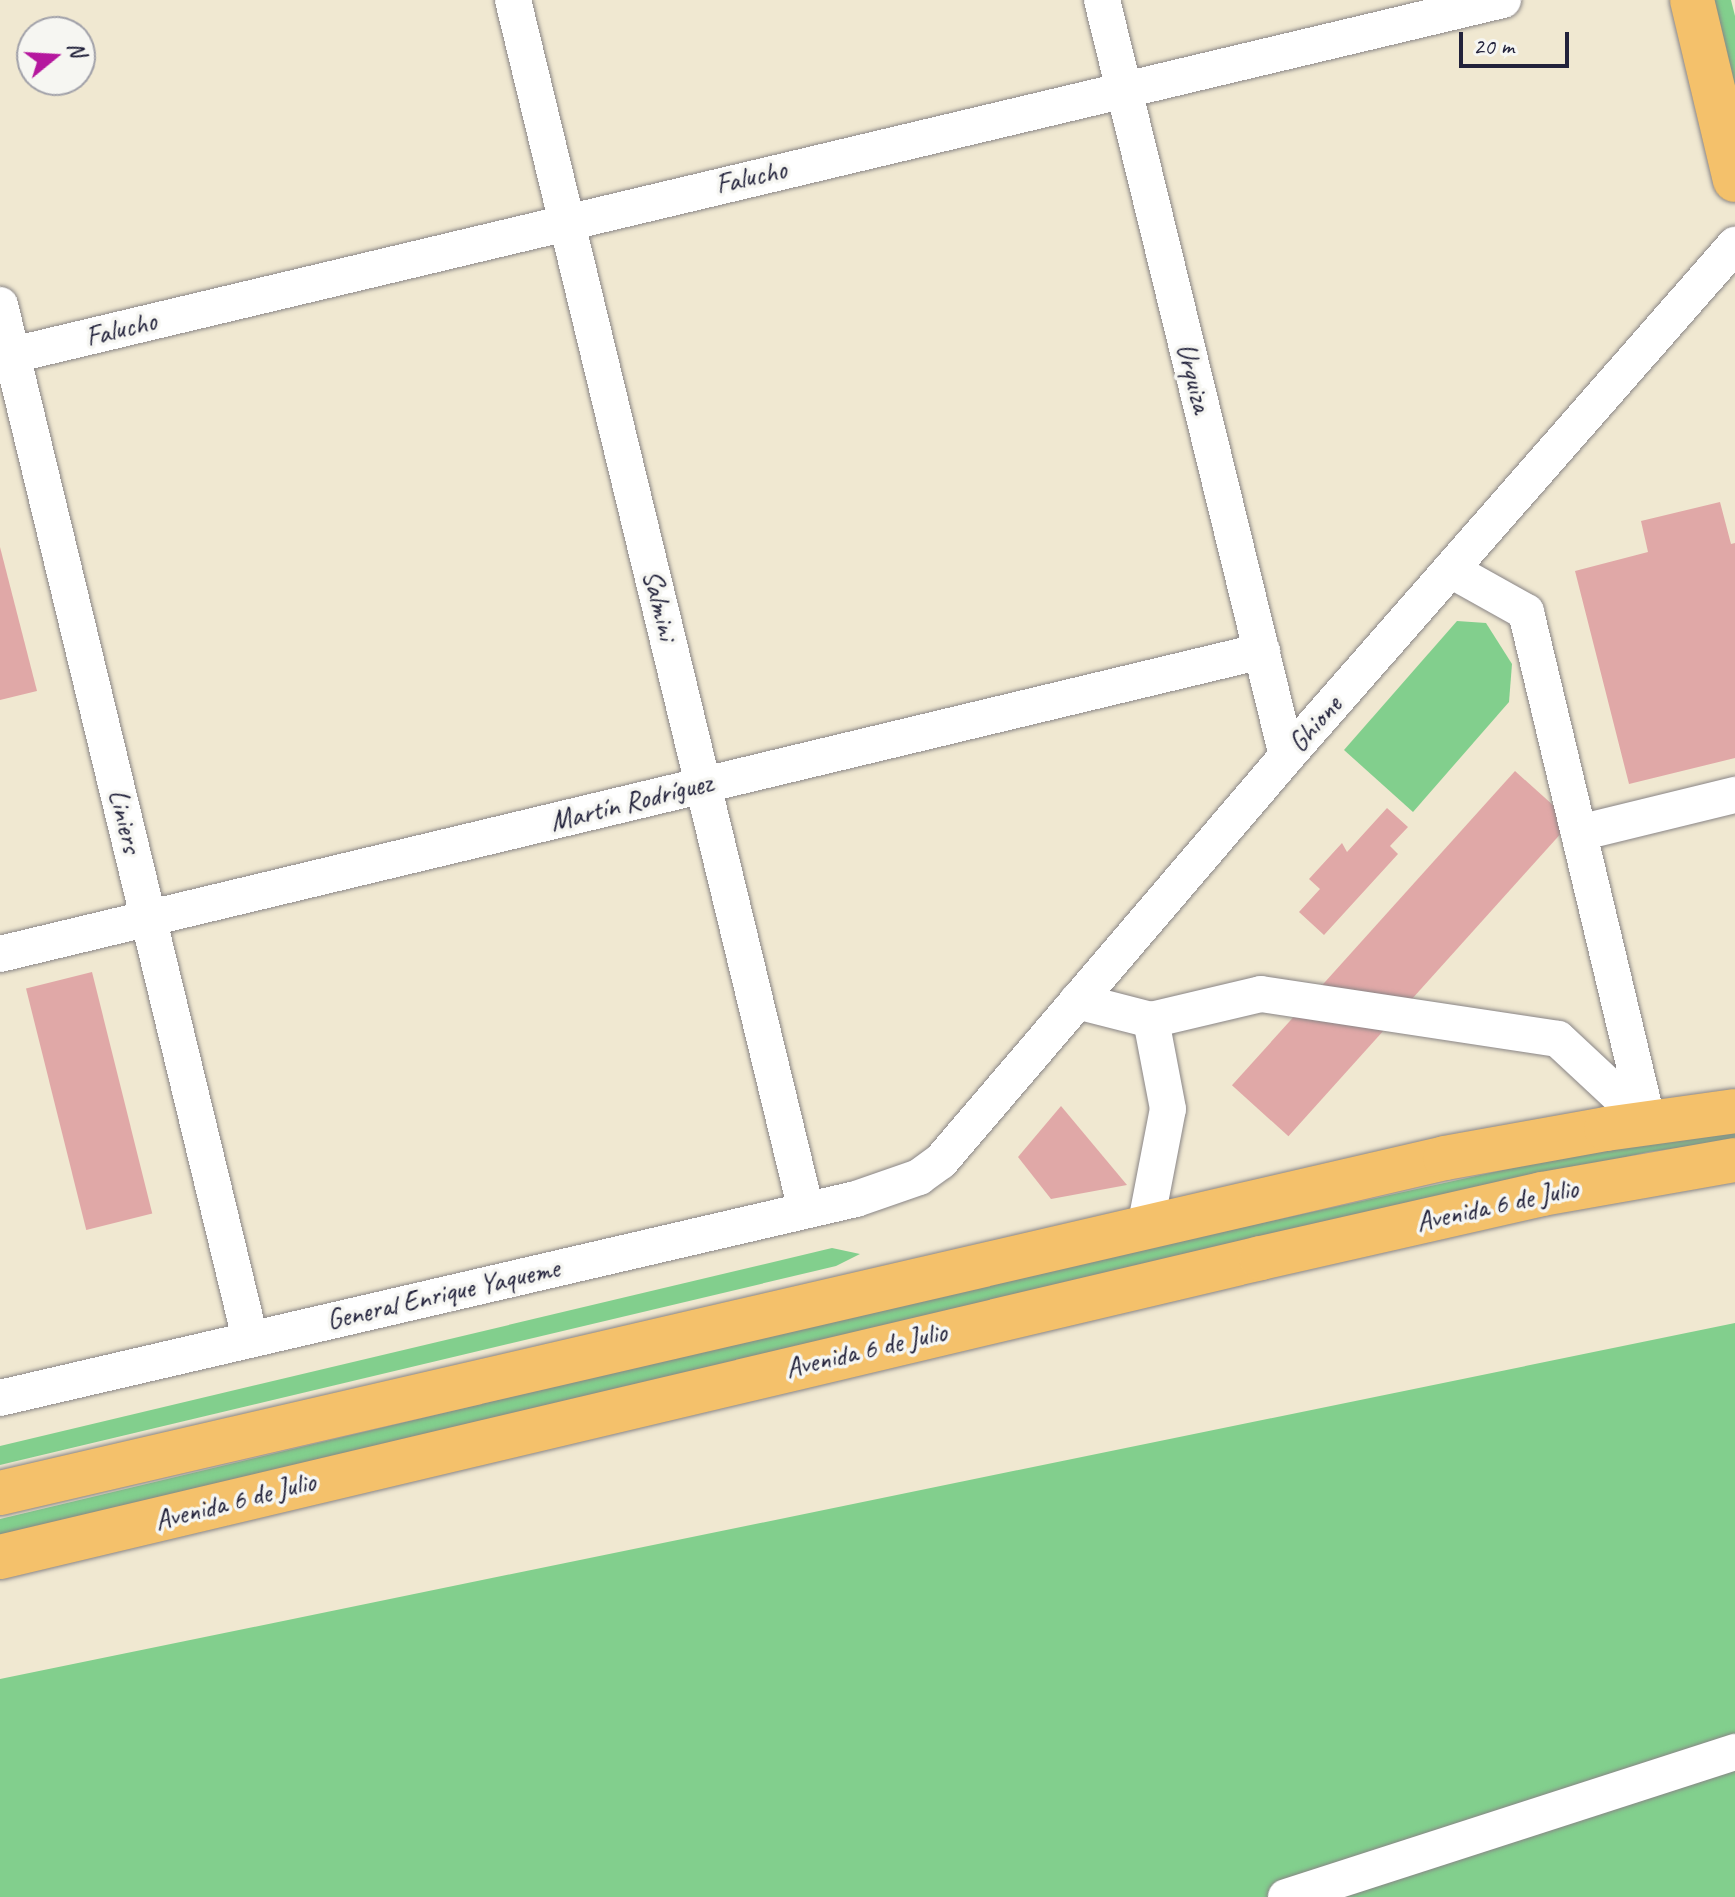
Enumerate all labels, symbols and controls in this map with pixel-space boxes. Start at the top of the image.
north arrow [16,16,96,96]
scale bar [1463,16,1573,66]
text: 20 m [1473,31,1514,61]
text: N [62,38,92,60]
street label: Falucho [712,153,790,201]
street label: Falucho [82,304,160,354]
street label: Urquiza [1169,340,1219,416]
street label: Salmini [636,567,684,643]
street label: Ghione [1281,689,1349,759]
street label: Martín Rodríguez [547,766,715,838]
street label: Liniers [101,786,149,856]
street label: Avenida 6 de Julio [1413,1172,1581,1238]
street label: General Enrique Yaqueme [323,1251,563,1337]
street label: Avenida 6 de Julio [782,1315,950,1385]
street label: Avenida 6 de Julio [151,1465,319,1537]

